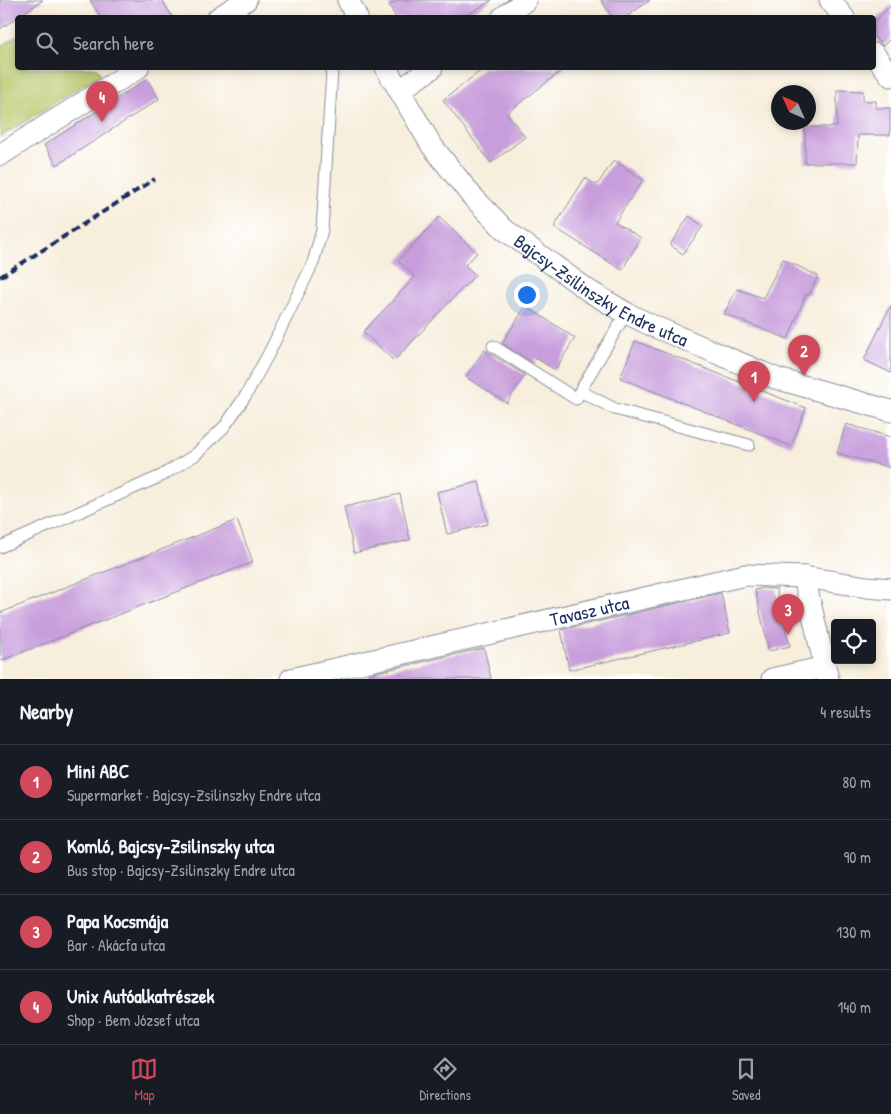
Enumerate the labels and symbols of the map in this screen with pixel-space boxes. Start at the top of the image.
pin: 4 [86,81,118,122]
north arrow [771,85,816,130]
street label: Bajcsy-Zsilinszky Endre utca [509,228,693,353]
your location [514,282,540,308]
pin: 2 [788,335,820,376]
pin: 1 [738,361,770,402]
street label: Tavasz utca [547,589,632,632]
pin: 3 [772,594,804,635]

